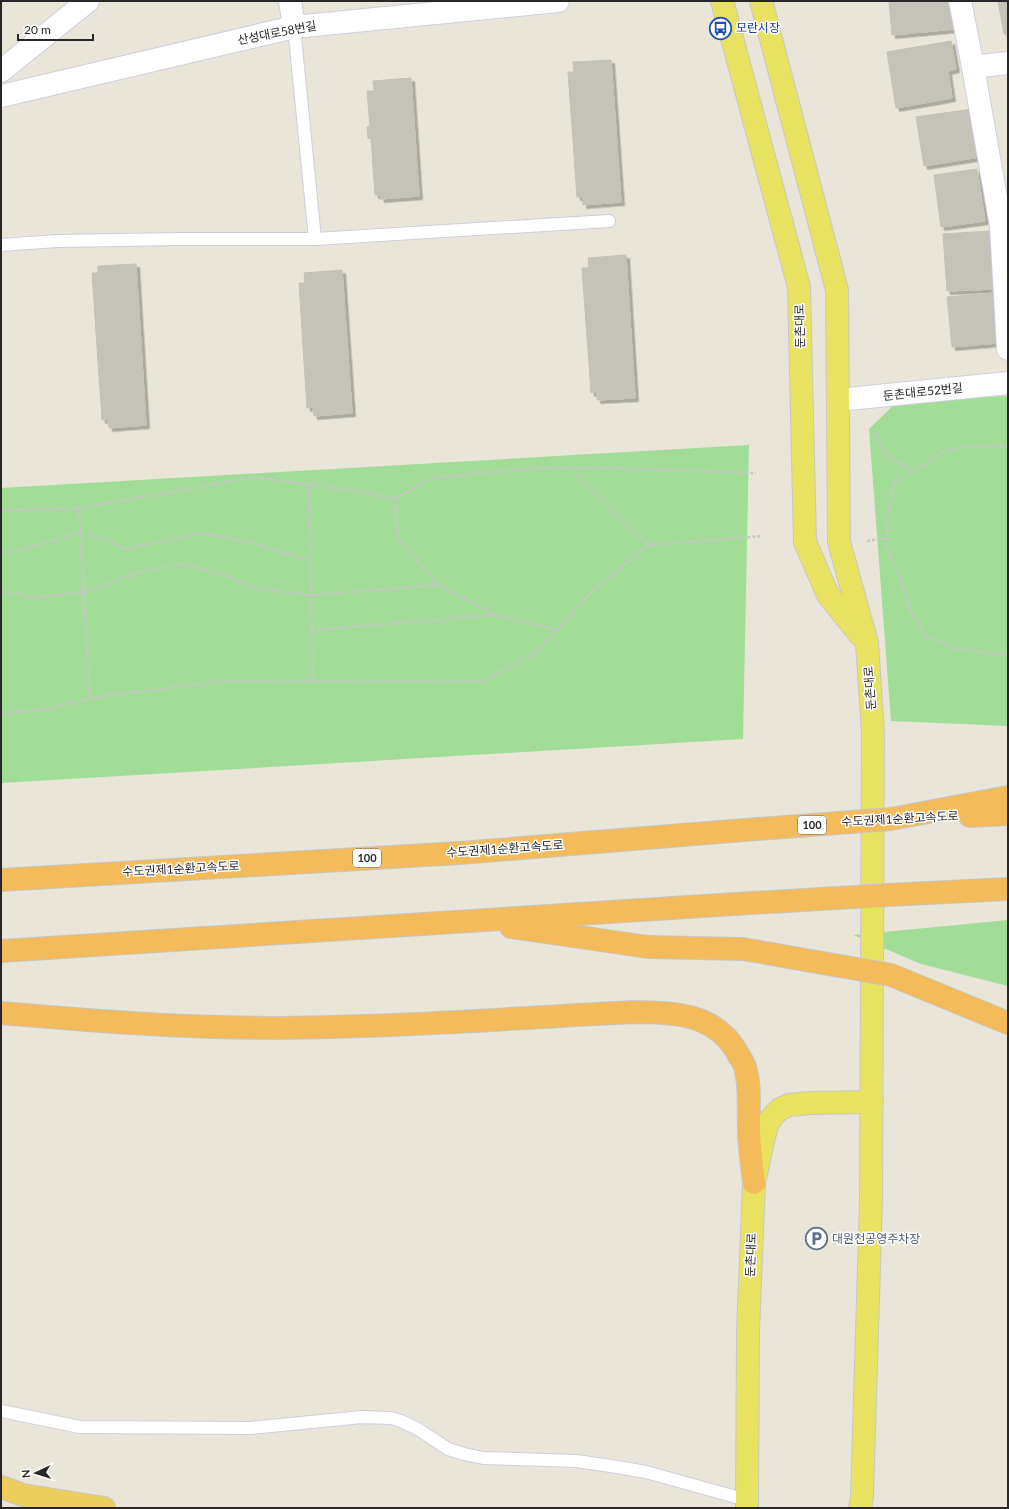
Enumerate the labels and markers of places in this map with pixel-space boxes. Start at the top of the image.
bus stop icon: 모란시장 [708,15,734,41]
place label: 모란시장 [736,20,780,35]
parking icon: 대원천공영주차장 [804,1226,830,1252]
place label: 대원천공영주차장 [832,1231,920,1246]

